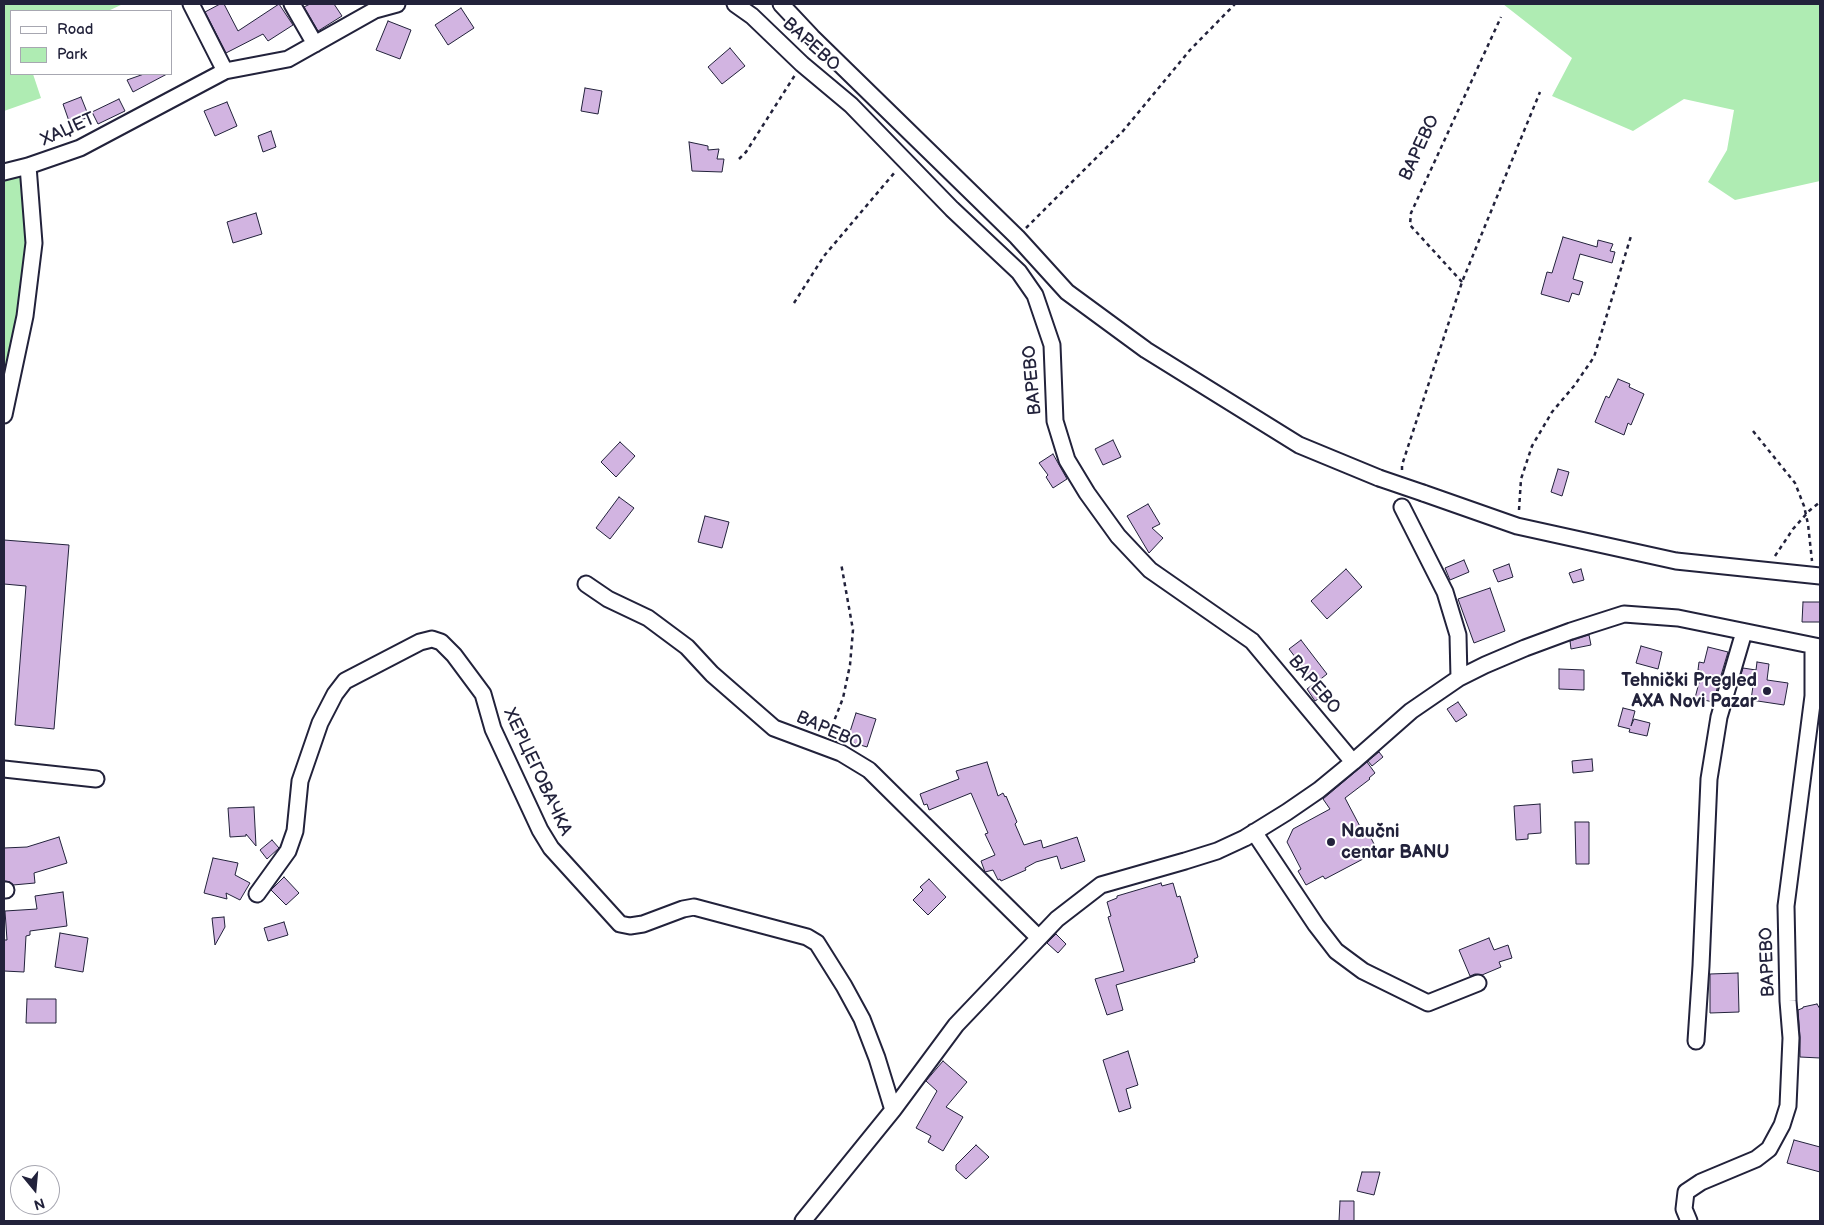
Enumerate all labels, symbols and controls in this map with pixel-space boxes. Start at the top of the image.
legend [10,10,172,75]
street label: ВАРЕВО [778,14,844,76]
text: Road [57,20,93,39]
text: Park [57,45,87,64]
street label: ХАЏЕТ [37,108,99,152]
street label: ВАРЕВО [1395,112,1445,184]
street label: ВАРЕВО [1019,344,1047,416]
street label: ВАРЕВО [1283,651,1345,719]
place label: Tehnički Pregled AXA Novi Pazar [1621,670,1757,712]
marker: Tehnički Pregled AXA Novi Pazar [1761,685,1773,697]
street label: ХЕРЦЕГОВАЧКА [498,705,576,839]
street label: ВАРЕВО [793,707,865,755]
place label: Naučni centar BANU [1341,821,1449,864]
marker: Naučni centar BANU [1325,836,1337,848]
street label: ВАРЕВО [1756,927,1780,997]
north arrow [10,1165,60,1215]
text: N [32,1194,47,1214]

